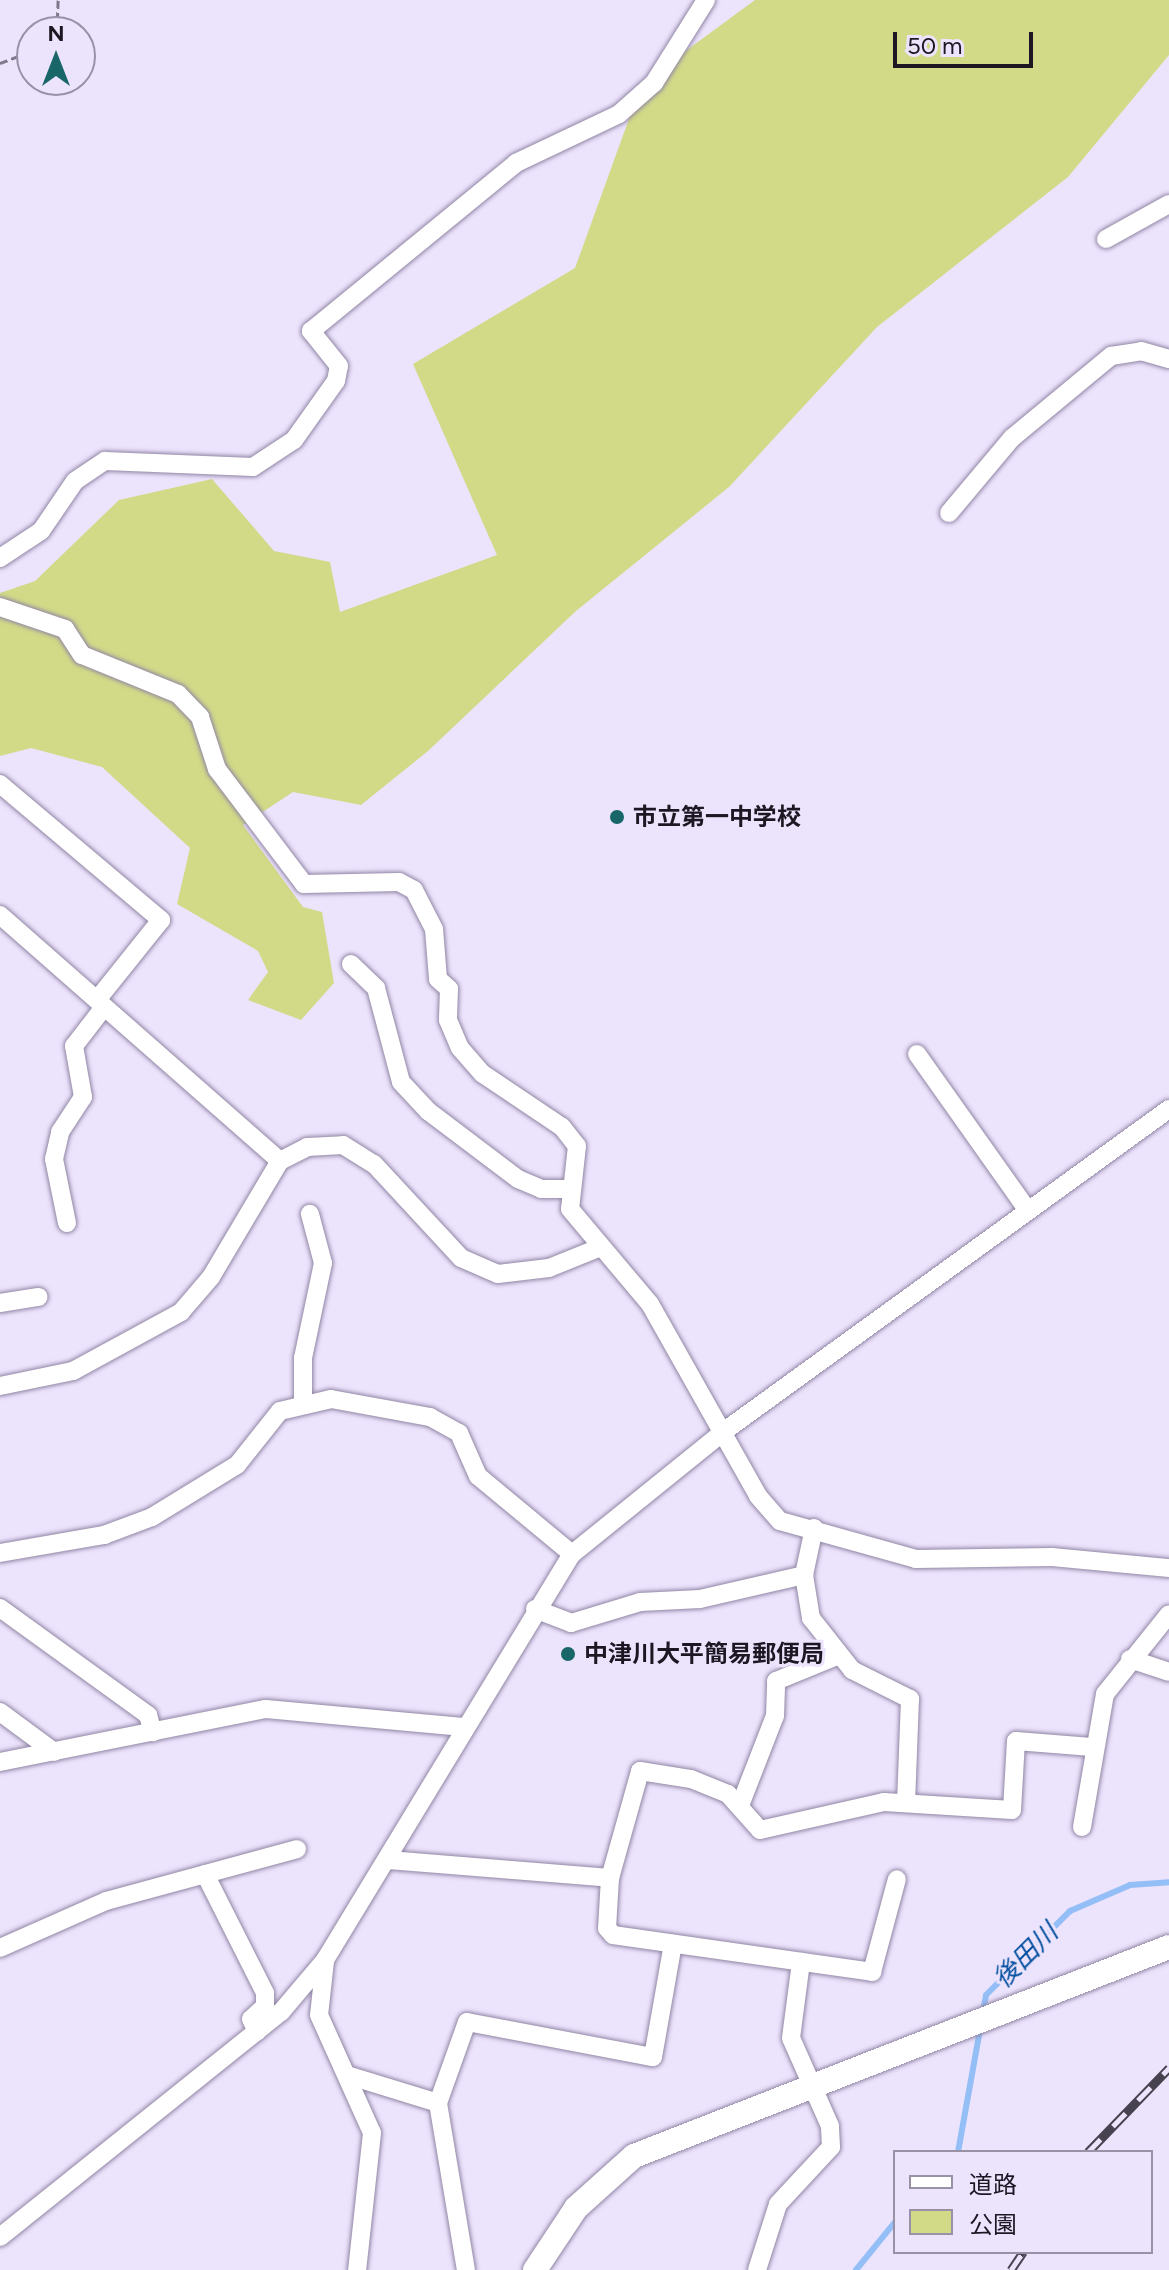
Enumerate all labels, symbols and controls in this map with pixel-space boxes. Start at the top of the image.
north arrow [16,16,96,96]
scale bar [897,16,1037,66]
text: N [47,20,65,47]
text: 50 m [907,31,963,60]
place label: 市立第一中学校 [633,803,801,831]
marker: 市立第一中学校 [608,808,626,826]
place label: 中津川大平簡易郵便局 [584,1640,824,1668]
marker: 中津川大平簡易郵便局 [559,1645,577,1663]
water label: 後田川 [987,1917,1065,1995]
legend [893,2150,1153,2254]
text: 道路 [969,2170,1017,2199]
text: 公園 [969,2210,1017,2239]

